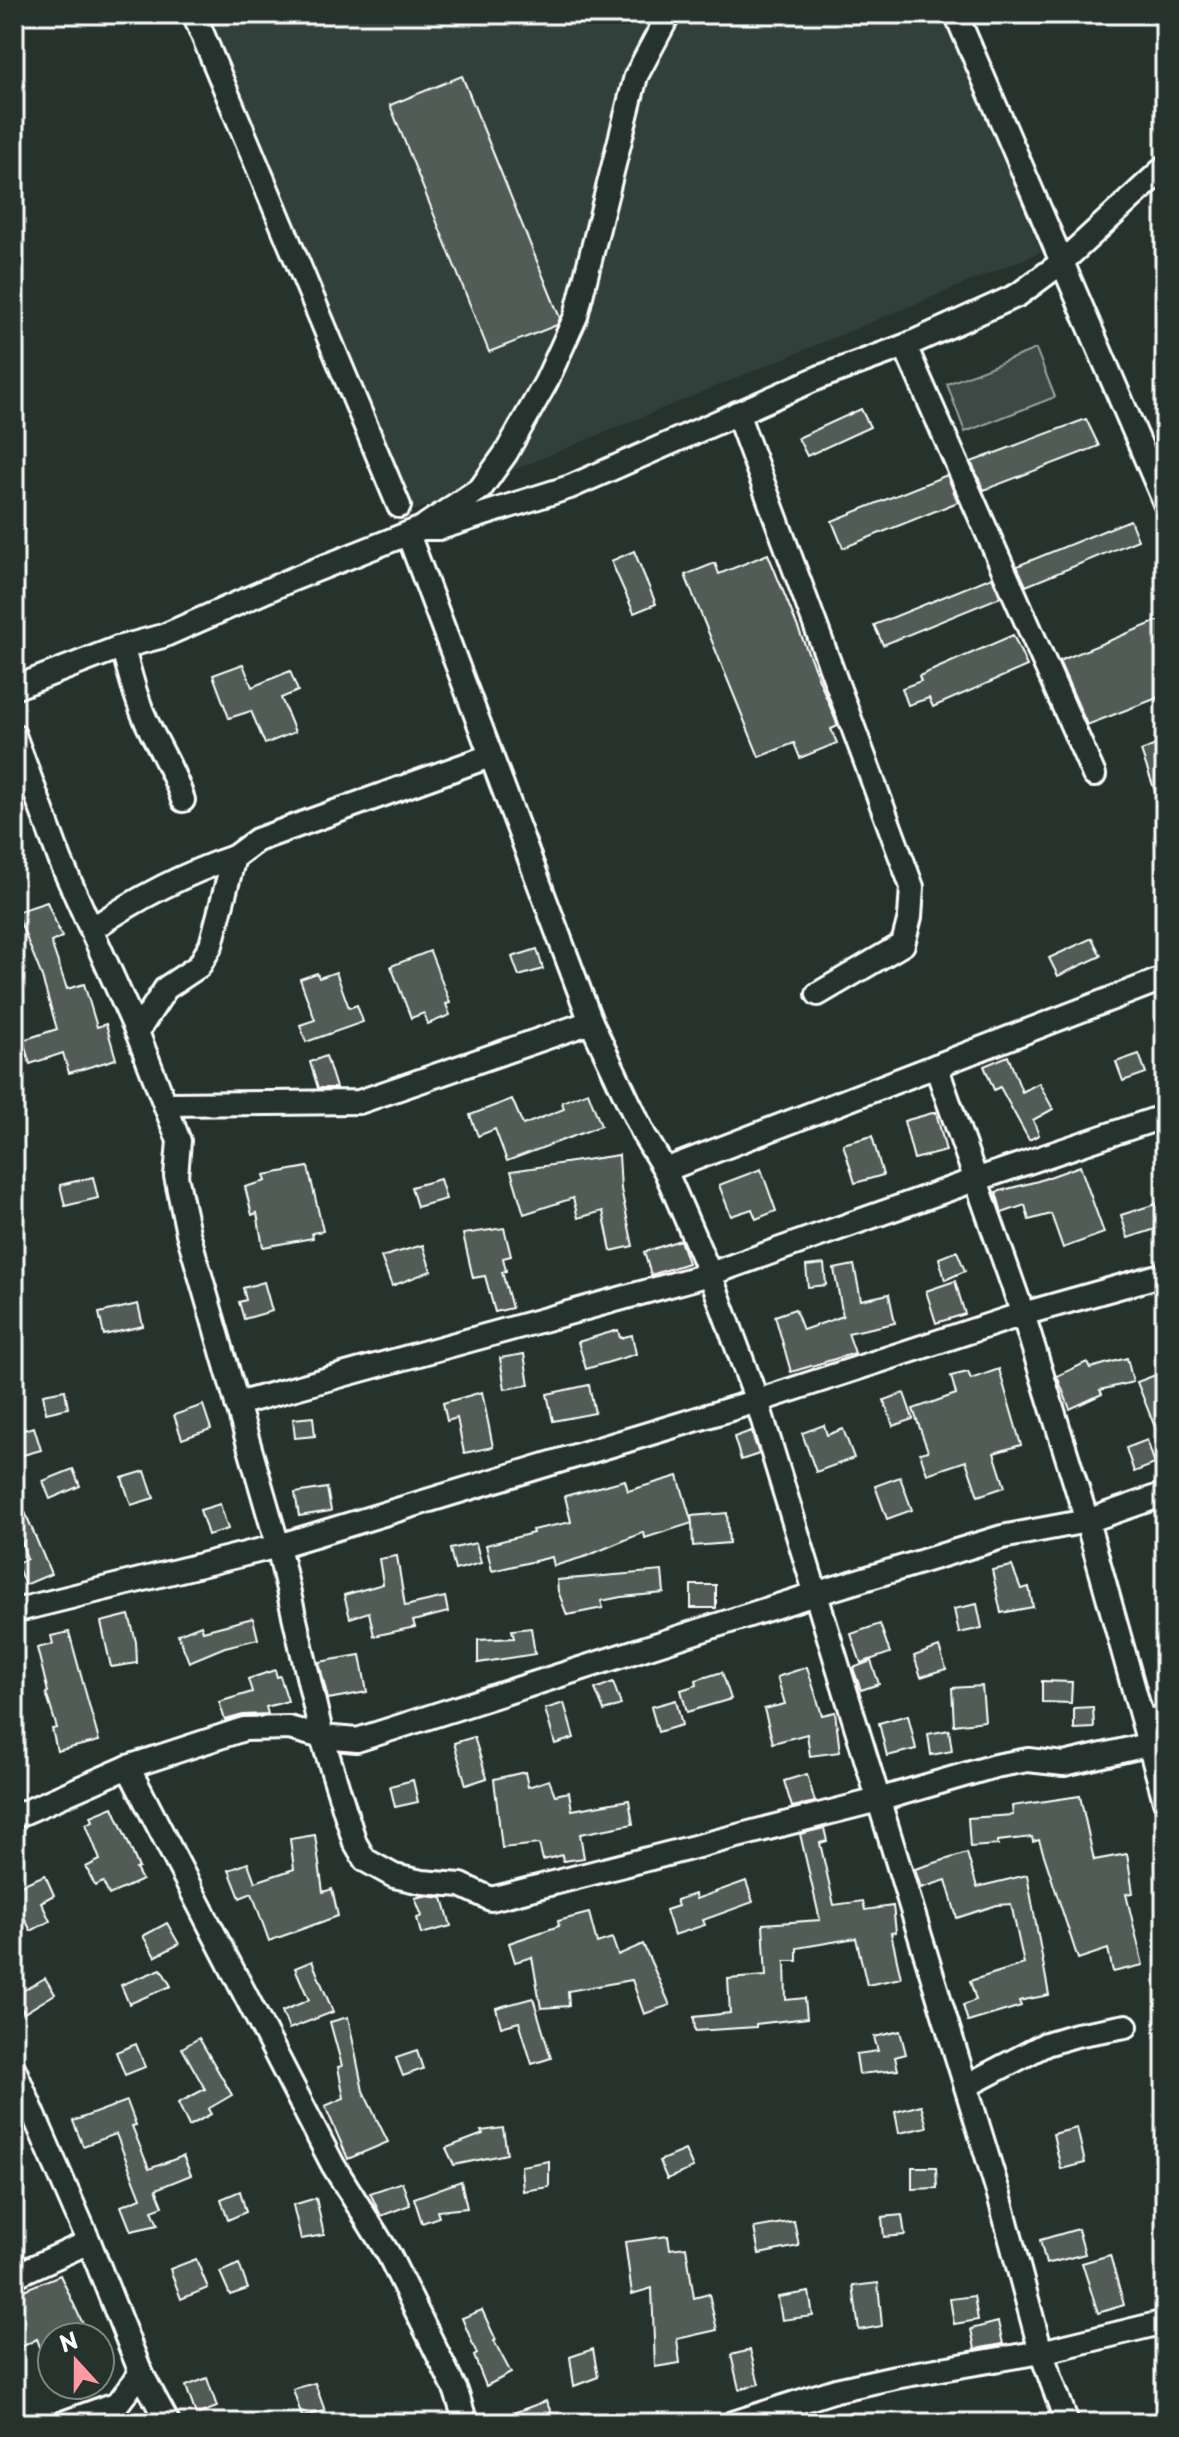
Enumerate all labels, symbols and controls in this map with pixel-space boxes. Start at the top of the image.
north arrow [36,2321,116,2401]
text: N [54,2322,82,2359]

